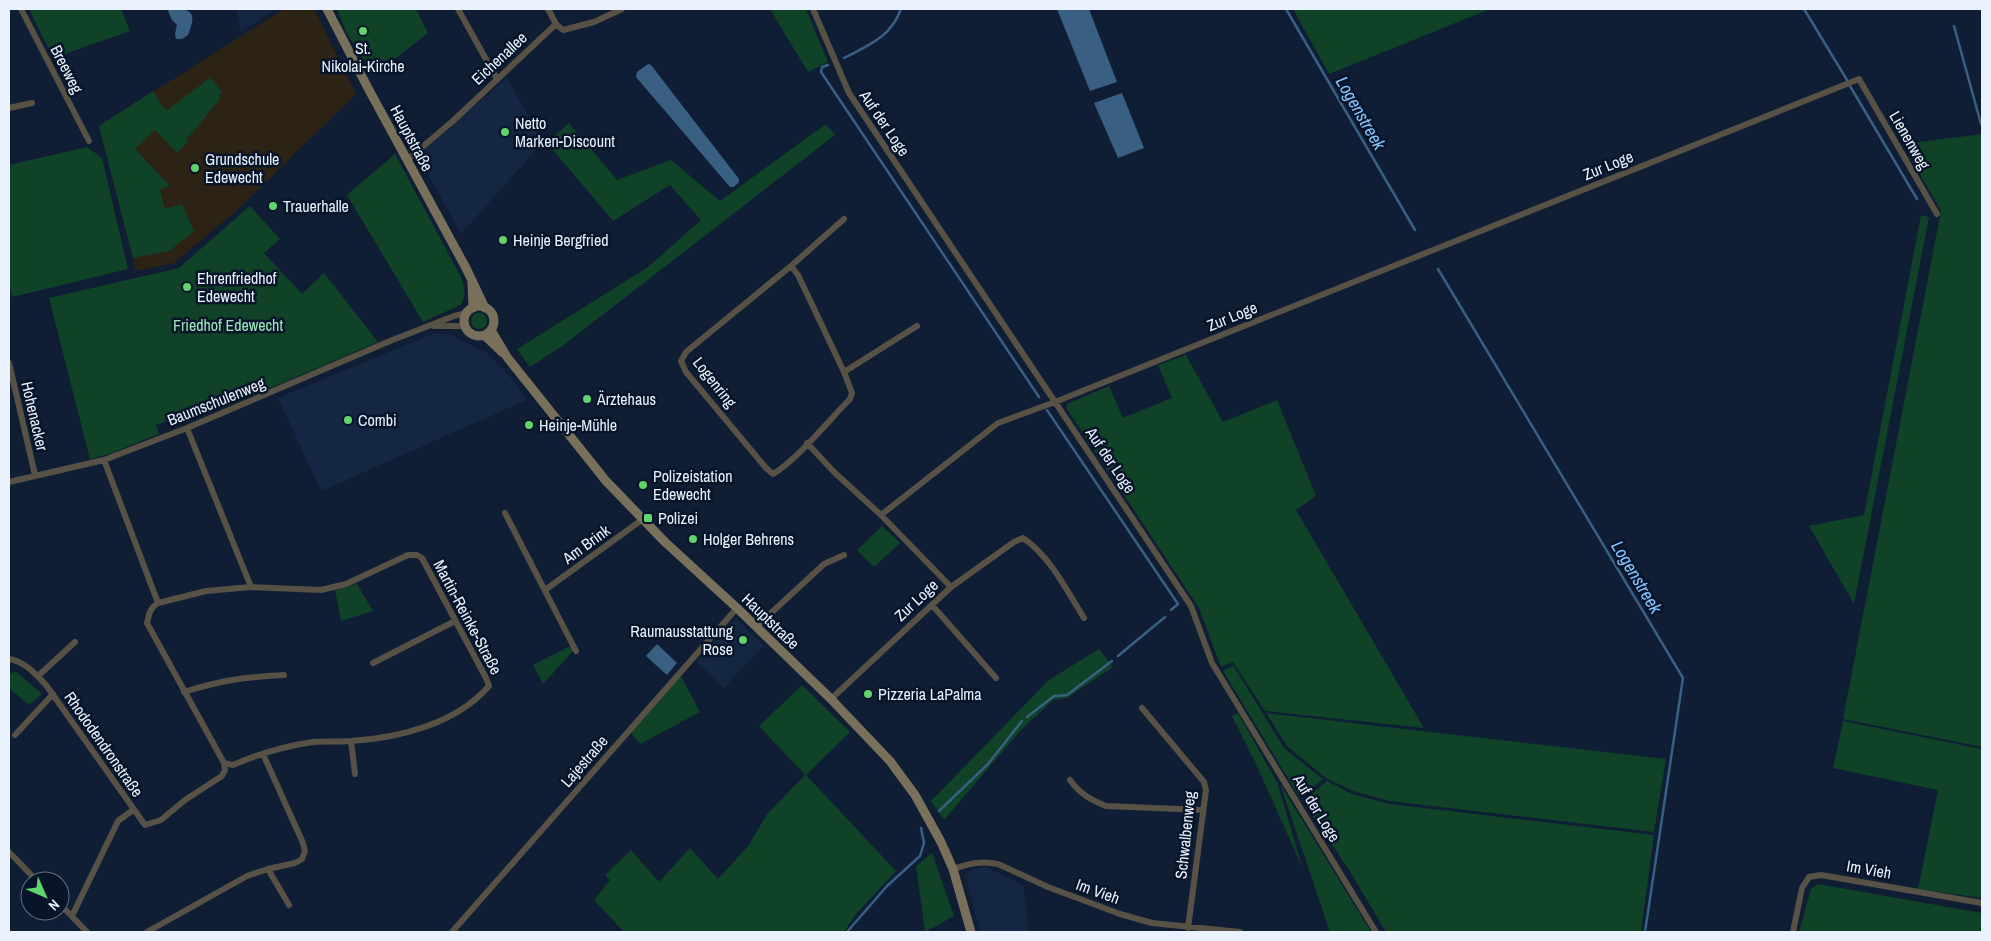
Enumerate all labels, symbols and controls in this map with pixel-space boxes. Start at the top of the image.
marker: St. Nikolai-Kirche [357,25,369,37]
street label: Eichenallee [466,27,532,89]
place label: St. Nikolai-Kirche [321,37,405,77]
street label: Breeweg [45,41,89,98]
water label: Logenstreek [1330,72,1392,155]
street label: Auf der Loge [854,85,915,160]
street label: Hauptstraße [385,101,439,175]
street label: Lienenweg [1884,107,1936,174]
place label: Netto Marken-Discount [515,112,615,152]
marker: Netto Marken-Discount [499,126,511,138]
street label: Zur Loge [1580,145,1636,185]
place label: Grundschule Edewecht [205,148,279,188]
marker: Grundschule Edewecht [189,162,201,174]
place label: Trauerhalle [283,195,349,217]
marker: Trauerhalle [267,200,279,212]
place label: Heinje Bergfried [513,229,609,251]
marker: Heinje Bergfried [497,234,509,246]
place label: Ehrenfriedhof Edewecht [197,267,277,307]
marker: Ehrenfriedhof Edewecht [181,281,193,293]
street label: Zur Loge [1204,296,1260,336]
park label: Friedhof Edewecht [173,314,283,336]
street label: Logenring [688,352,742,413]
street label: Baumschulenweg [164,371,269,431]
street label: Hohenacker [16,379,54,454]
place label: Ärztehaus [596,388,656,410]
marker: Ärztehaus [581,393,593,405]
place label: Combi [358,409,397,431]
marker: Combi [342,414,354,426]
place label: Heinje-Mühle [539,414,617,436]
marker: Heinje-Mühle [523,419,535,431]
street label: Auf der Loge [1080,422,1141,497]
place label: Polizeistation Edewecht [653,465,733,505]
marker: Polizeistation Edewecht [637,479,649,491]
place label: Polizei [658,507,698,529]
marker: Polizei [642,512,654,524]
street label: Am Brink [557,519,615,569]
place label: Holger Behrens [703,528,794,550]
marker: Holger Behrens [687,533,699,545]
water label: Logenstreek [1605,536,1669,619]
street label: Martin-Reinke-Straße [429,556,507,678]
street label: Zur Loge [889,574,943,626]
street label: Hauptstraße [737,588,805,654]
place label: Raumausstattung Rose [630,620,734,660]
marker: Raumausstattung Rose [737,634,749,646]
place label: Pizzeria LaPalma [878,683,982,705]
street label: Rhododendronstraße [59,687,149,801]
marker: Pizzeria LaPalma [862,688,874,700]
street label: Lajestraße [555,730,613,792]
street label: Auf der Loge [1288,769,1346,846]
street label: Schwalbenweg [1169,789,1201,880]
street label: Im Vieh [1845,854,1893,884]
north arrow [20,871,70,921]
street label: Im Vieh [1073,873,1123,909]
text: N [45,896,63,914]

